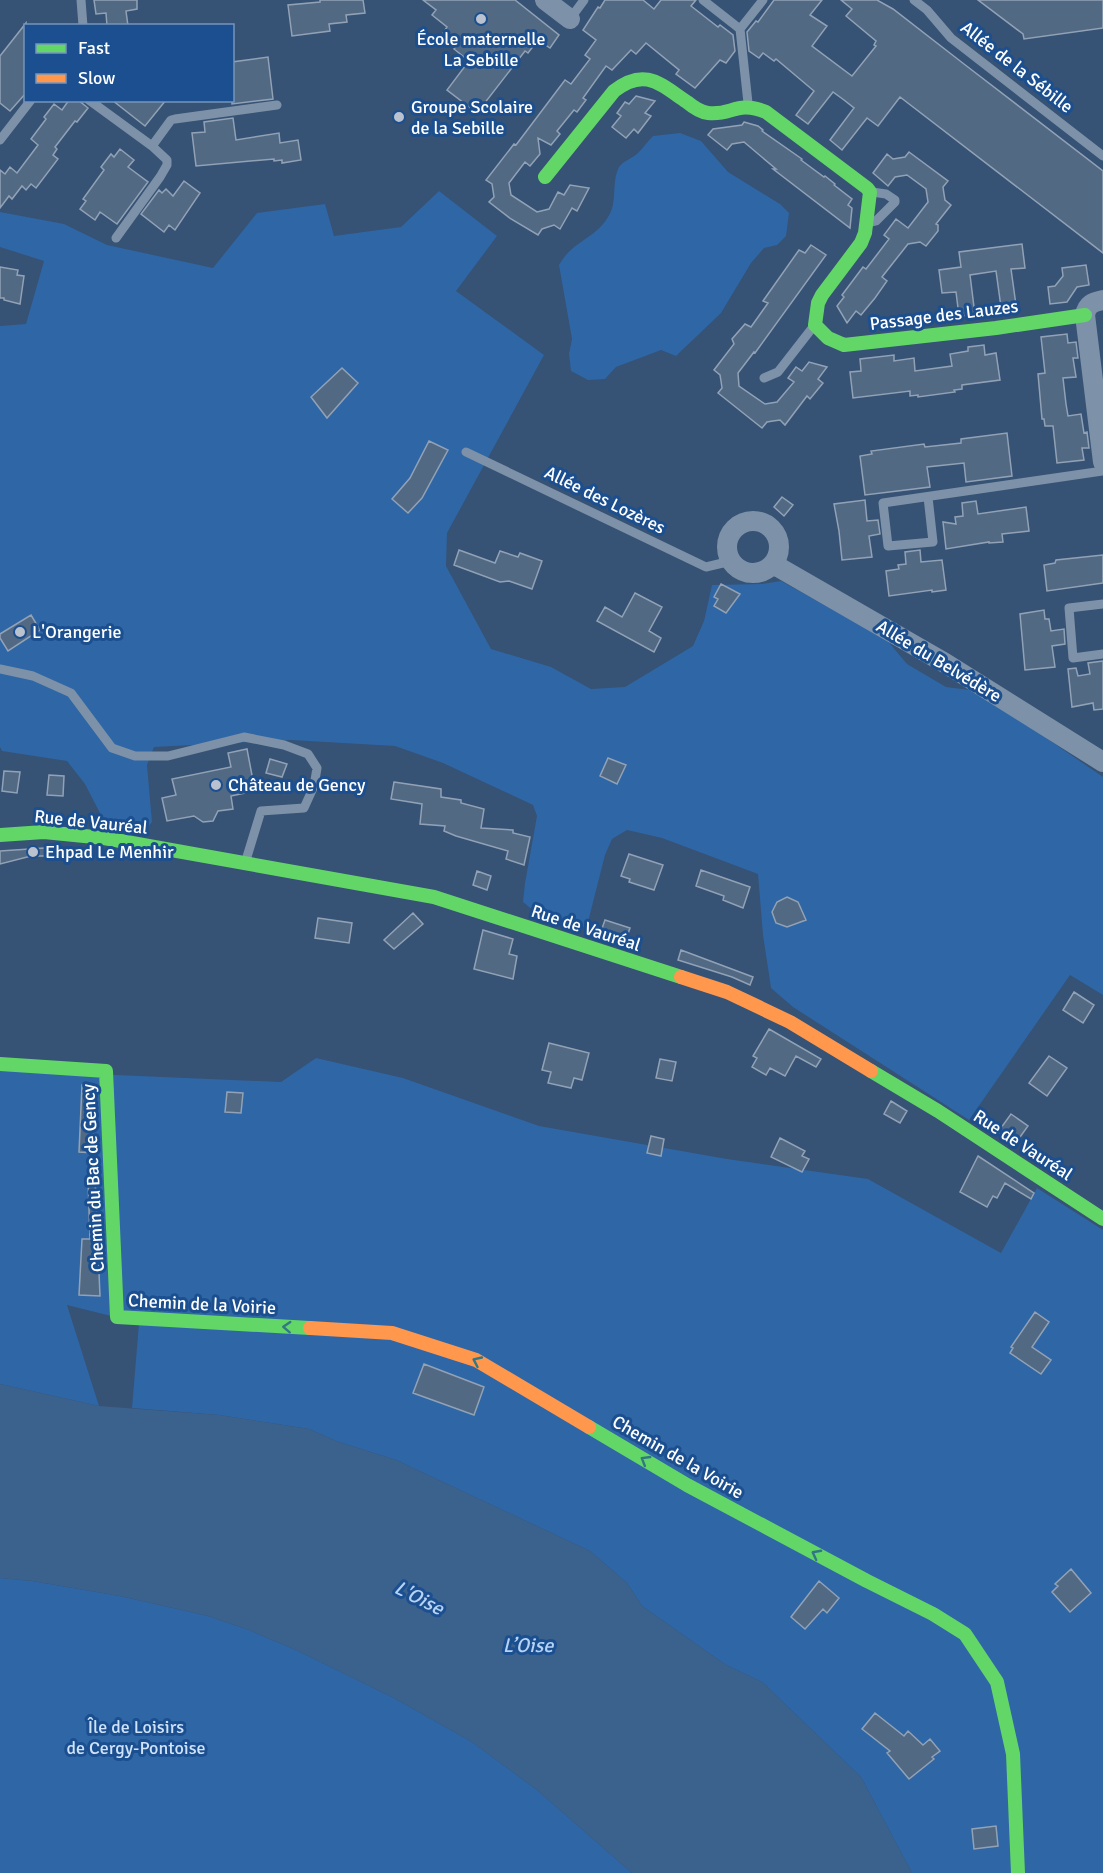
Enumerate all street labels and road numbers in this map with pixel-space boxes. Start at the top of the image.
street label: Allée de la Sébille [956,16,1078,118]
street label: Passage des Lauzes [868,295,1020,335]
street label: Allée des Lozères [541,461,669,539]
street label: Allée du Belvédère [872,615,1006,707]
street label: Rue de Vauréal [33,805,149,839]
street label: Rue de Vauréal [528,900,644,956]
street label: Chemin du Bac de Gency [77,1083,109,1273]
street label: Rue de Vauréal [969,1105,1077,1185]
street label: Chemin de la Voirie [127,1289,277,1319]
street label: Chemin de la Voirie [608,1410,748,1504]

